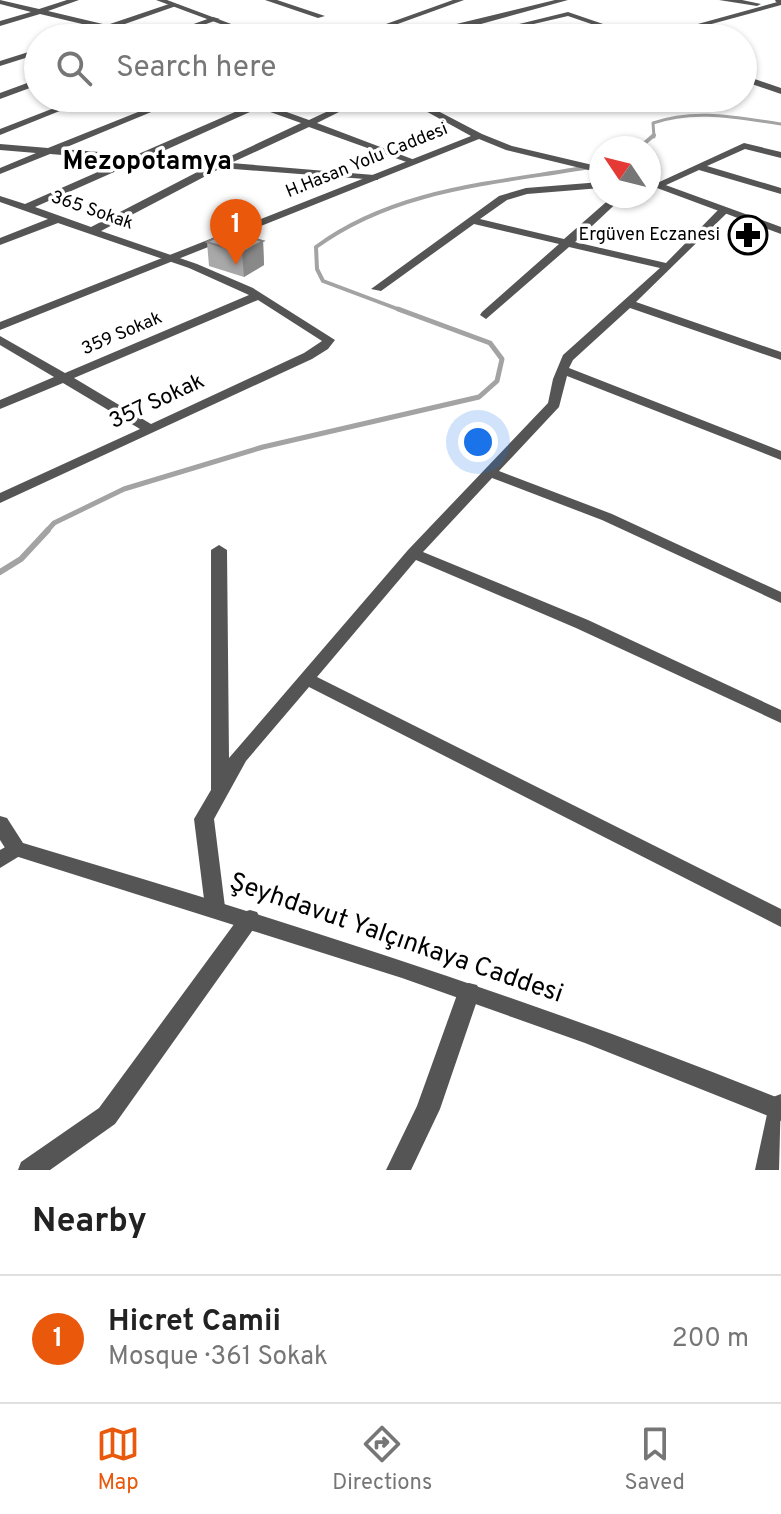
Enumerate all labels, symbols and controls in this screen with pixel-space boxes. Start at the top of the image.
search box [24,24,757,112]
icon: search [52,46,96,90]
text: Search here [116,50,276,87]
street label: H.Hasan Yolu Caddesi [283,118,451,204]
north arrow [589,136,661,208]
district label: Mezopotamya [62,146,232,179]
street label: 365 Sokak [48,186,136,236]
pin: 1 [210,199,262,265]
pharmacy icon: Ergüven Eczanesi [727,214,769,256]
place label: Ergüven Eczanesi [578,224,720,247]
street label: 359 Sokak [78,307,166,361]
street label: 357 Sokak [105,368,209,436]
your location [458,422,498,462]
street label: Şeyhdavut Yalçınkaya Caddesi [225,866,567,1012]
text: Nearby [32,1201,147,1244]
text: Hicret Camii [108,1304,281,1341]
text: 1 [53,1323,63,1356]
text: 200 m [672,1323,749,1356]
text: Mosque · 361 Sokak [108,1341,328,1374]
tab: Map [96,1422,140,1497]
tab: Directions [332,1422,432,1497]
tab: Saved [624,1422,685,1497]

